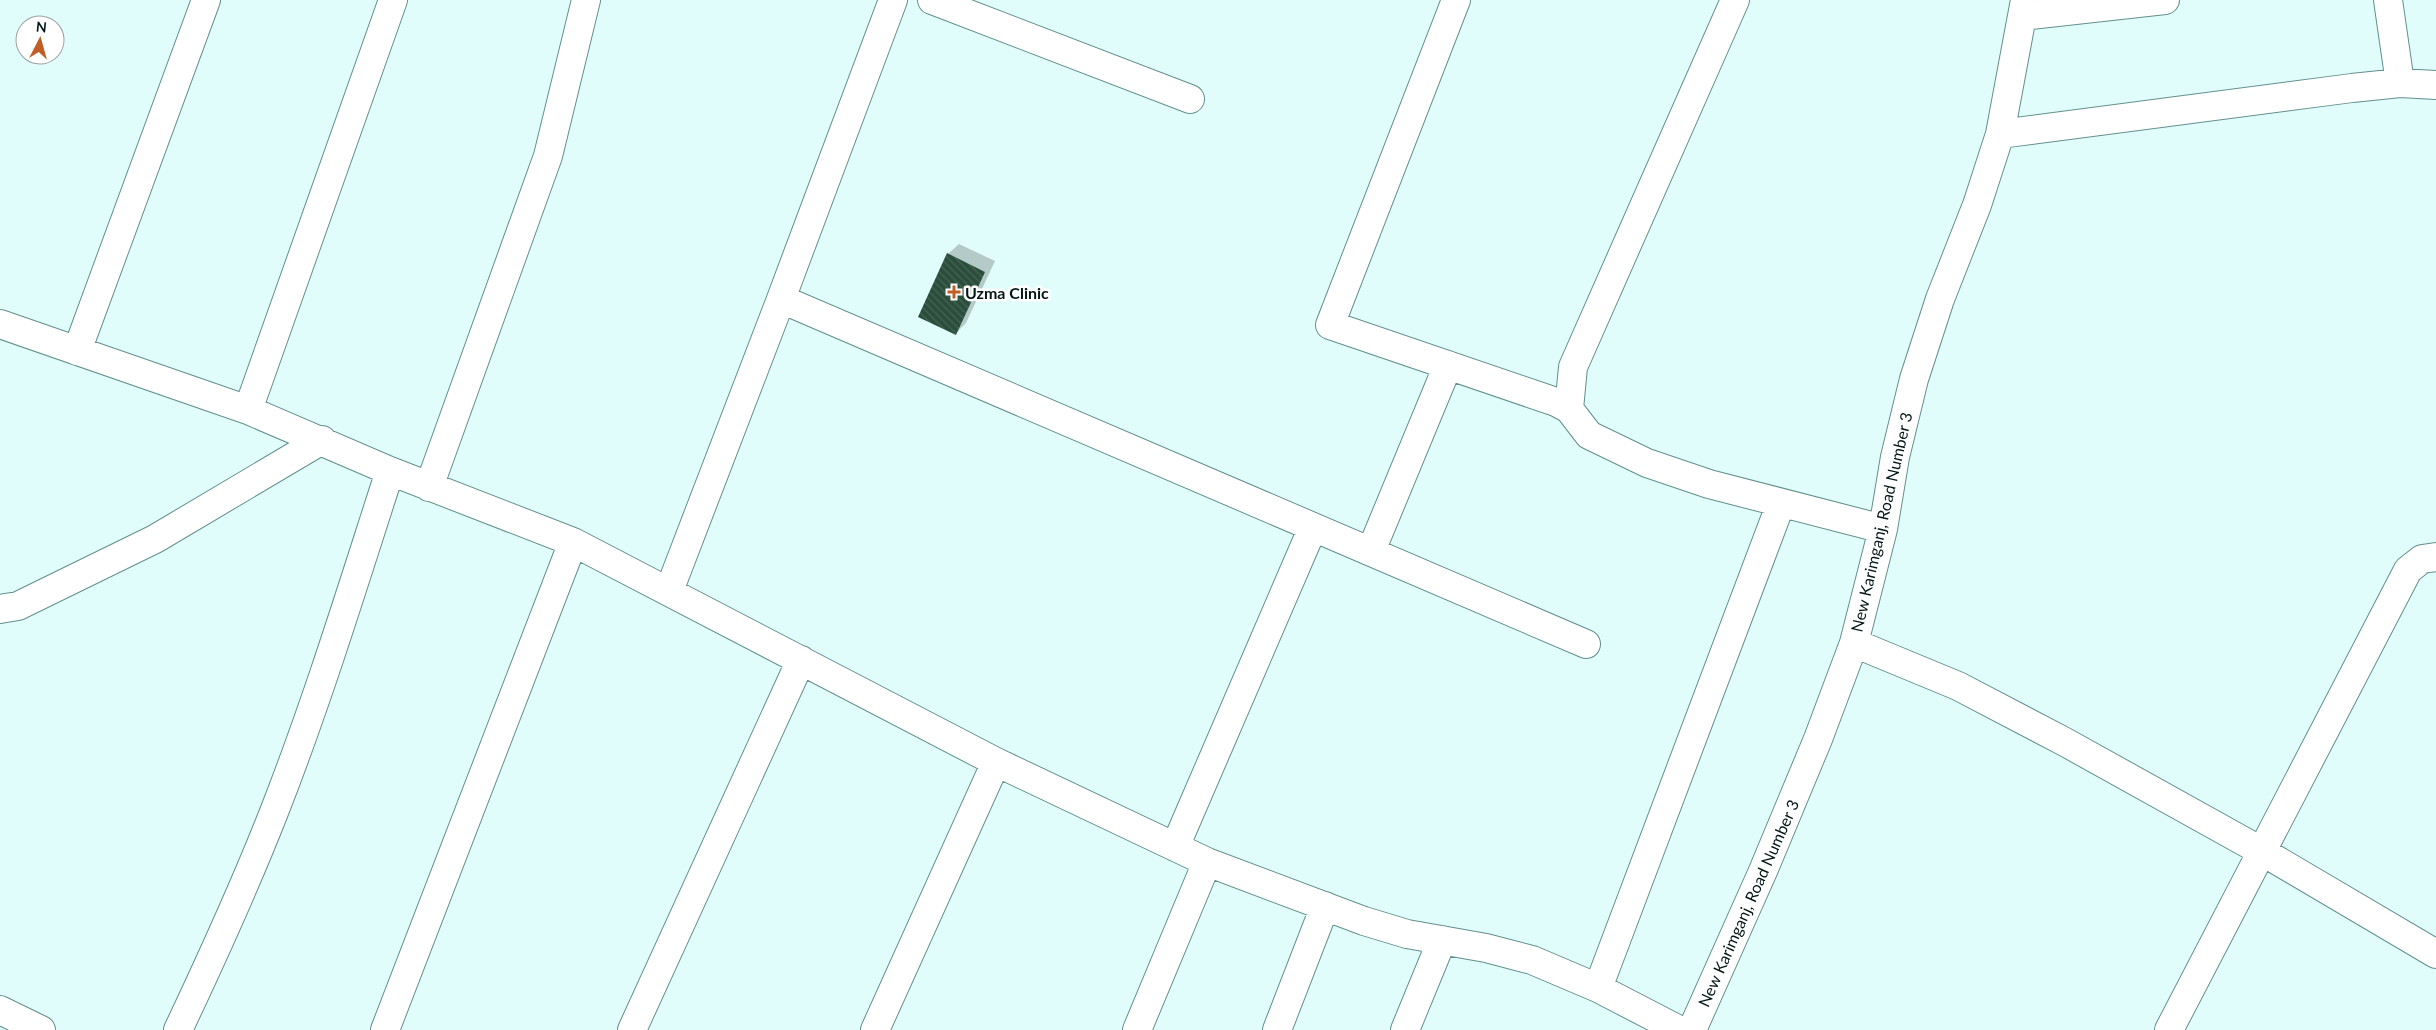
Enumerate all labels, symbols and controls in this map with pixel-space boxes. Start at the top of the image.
north arrow [15,15,65,65]
text: N [35,18,48,36]
place label: Uzma Clinic [965,283,1049,302]
marker: Uzma Clinic [947,285,961,299]
street label: New Karimganj, Road Number 3 [1846,410,1916,634]
street label: New Karimganj, Road Number 3 [1694,796,1802,1010]

